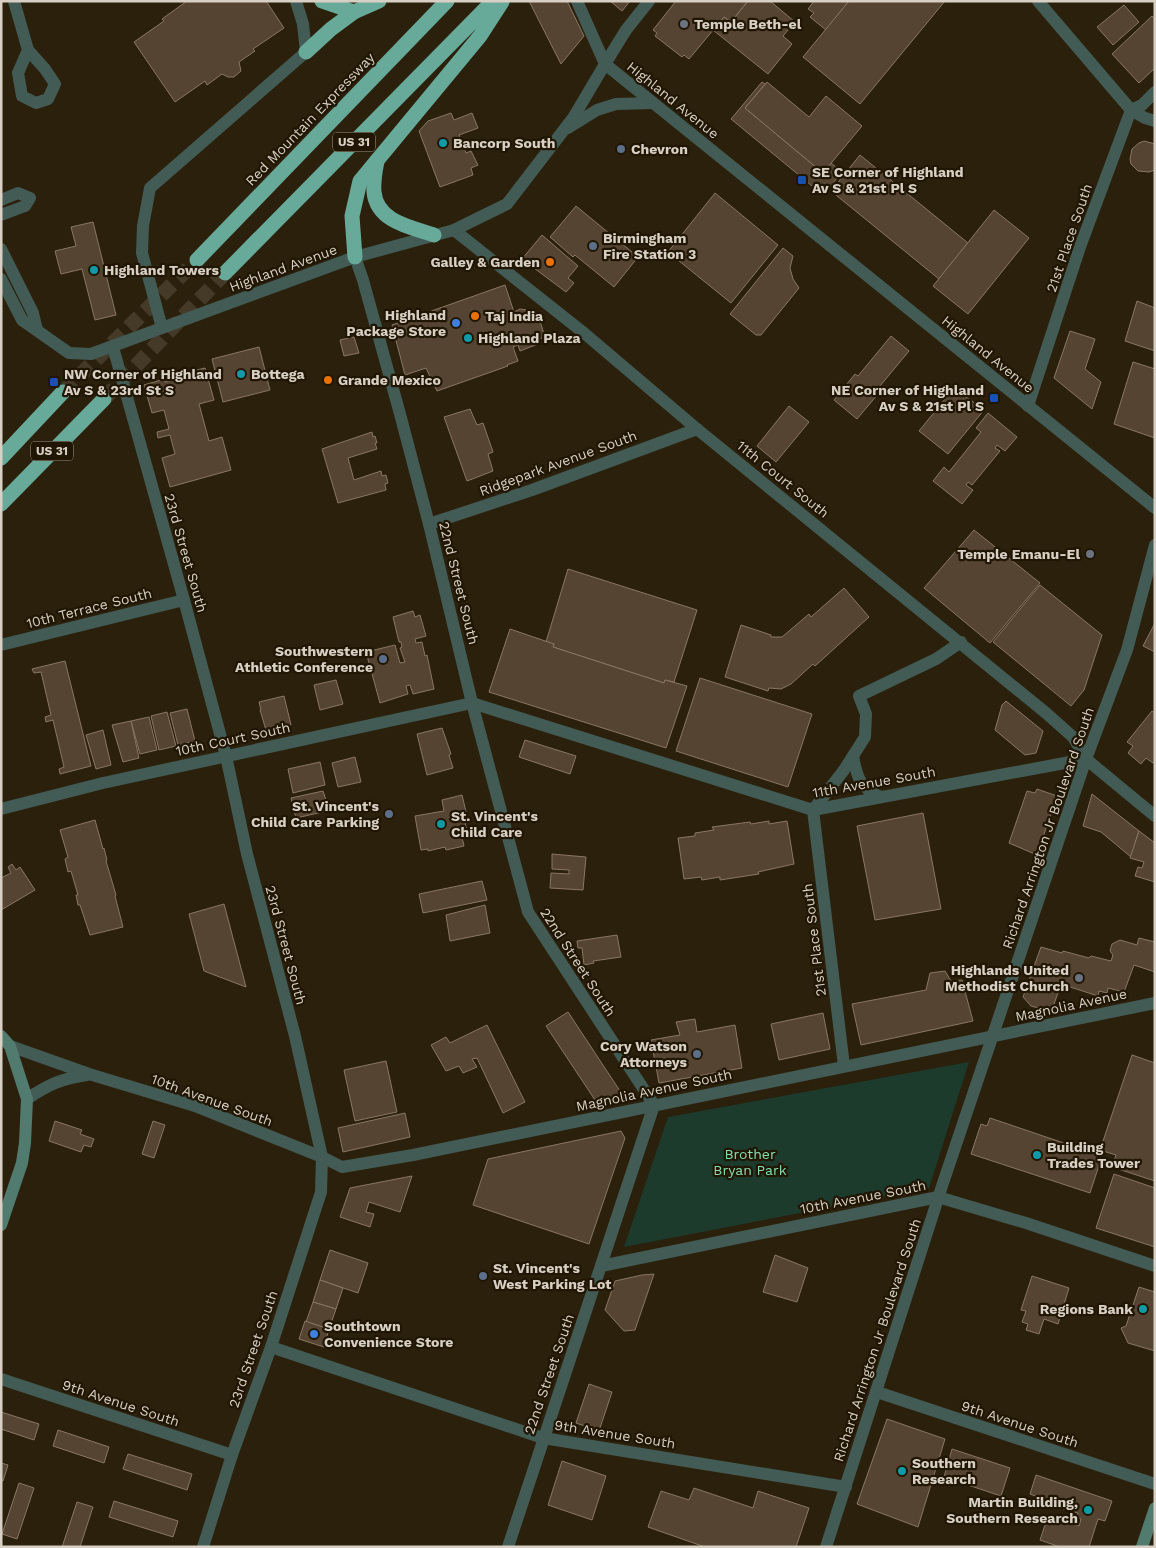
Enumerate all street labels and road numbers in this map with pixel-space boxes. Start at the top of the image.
street label: Red Mountain Expressway [242,49,378,189]
street label: Highland Avenue [624,58,722,142]
road number: US 31 [333,132,375,152]
street label: 21st Place South [1043,182,1095,294]
street label: Highland Avenue [227,241,339,295]
street label: Highland Avenue [939,312,1037,396]
street label: Ridgepark Avenue South [477,427,639,499]
street label: 11th Court South [734,437,832,521]
road number: US 31 [31,442,73,461]
street label: 23rd Street South [161,492,211,614]
street label: 22nd Street South [436,520,482,646]
street label: 10th Terrace South [25,585,153,631]
street label: Richard Arrington Jr Boulevard South [999,705,1097,951]
street label: 10th Court South [174,719,292,759]
street label: 11th Avenue South [811,763,937,801]
street label: 21st Place South [799,883,829,997]
street label: 23rd Street South [262,884,310,1006]
street label: 22nd Street South [537,905,619,1019]
street label: Magnolia Avenue [1014,985,1128,1025]
street label: Magnolia Avenue South [575,1066,733,1114]
street label: 10th Avenue South [149,1071,275,1129]
street label: 10th Avenue South [799,1177,927,1217]
street label: Richard Arrington Jr Boulevard South [830,1216,924,1464]
street label: 23rd Street South [225,1288,281,1410]
street label: 22nd Street South [521,1312,577,1436]
street label: 9th Avenue South [60,1377,182,1429]
street label: 9th Avenue South [959,1398,1081,1450]
street label: 9th Avenue South [553,1417,677,1451]

